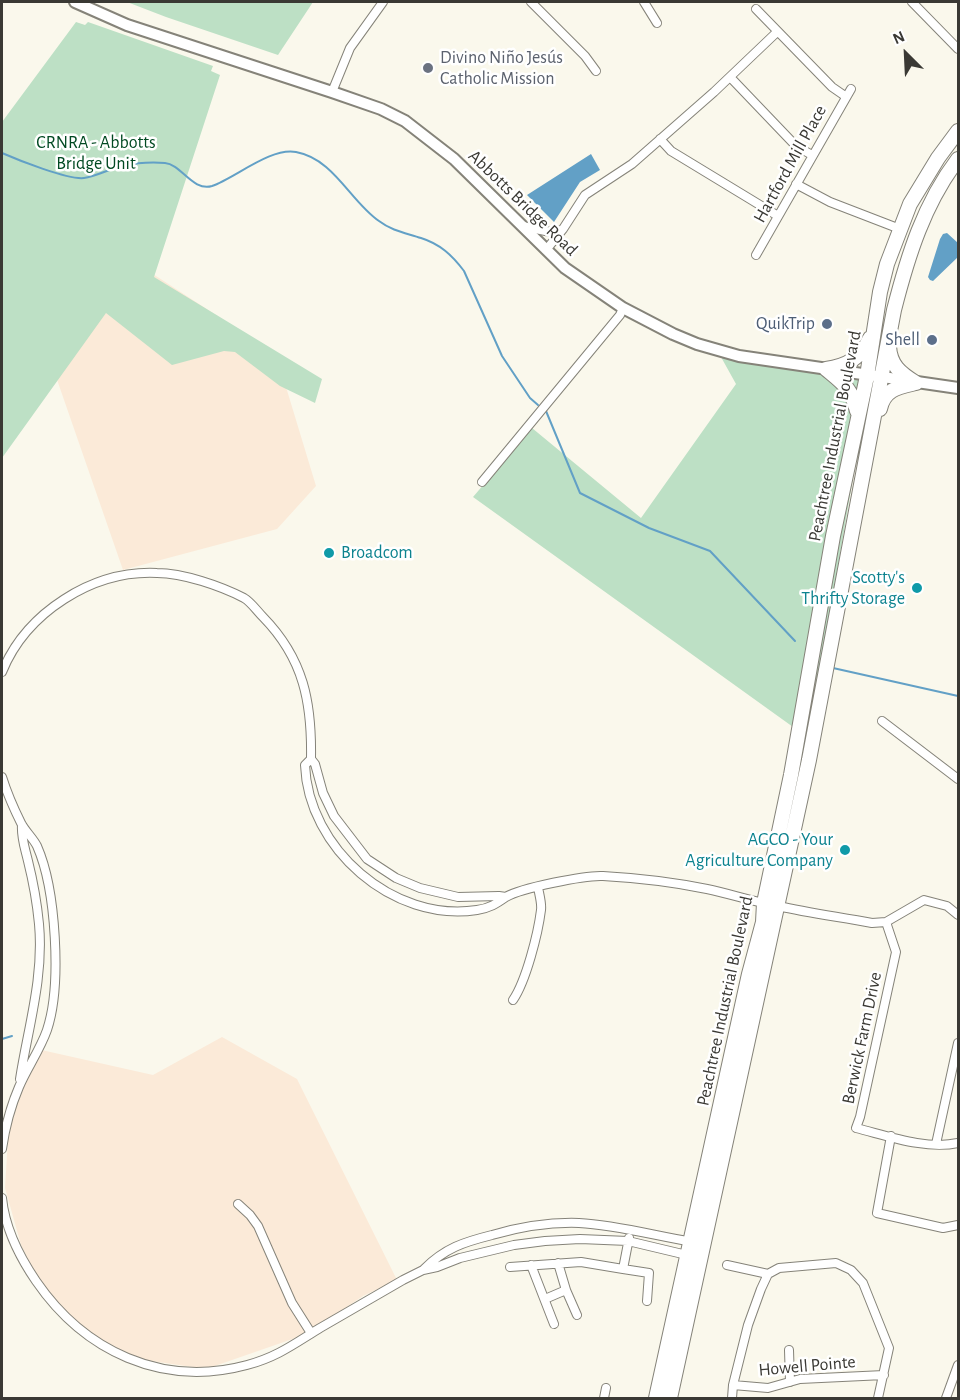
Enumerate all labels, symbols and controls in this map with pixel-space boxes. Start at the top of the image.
north arrow [876,24,936,84]
text: N [890,28,907,47]
place label: Divino Niño Jesús Catholic Mission [440,47,563,90]
marker: Divino Niño Jesús Catholic Mission [421,61,435,75]
street label: Hartford Mill Place [749,101,831,227]
park label: CRNRA - Abbotts Bridge Unit [36,132,156,174]
street label: Abbotts Bridge Road [464,145,582,261]
place label: QuikTrip [756,313,815,335]
marker: QuikTrip [820,317,834,331]
street label: Peachtree Industrial Boulevard [804,329,866,543]
place label: Shell [885,329,920,351]
marker: Shell [925,333,939,347]
place label: Broadcom [341,542,413,564]
marker: Broadcom [322,546,336,560]
place label: Scotty's Thrifty Storage [801,567,905,610]
marker: Scotty's Thrifty Storage [910,581,924,595]
place label: AGCO - Your Agriculture Company [685,829,833,872]
marker: AGCO - Your Agriculture Company [838,843,852,857]
street label: Peachtree Industrial Boulevard [692,894,758,1108]
street label: Berwick Farm Drive [837,970,887,1106]
street label: Howell Pointe [758,1351,856,1381]

